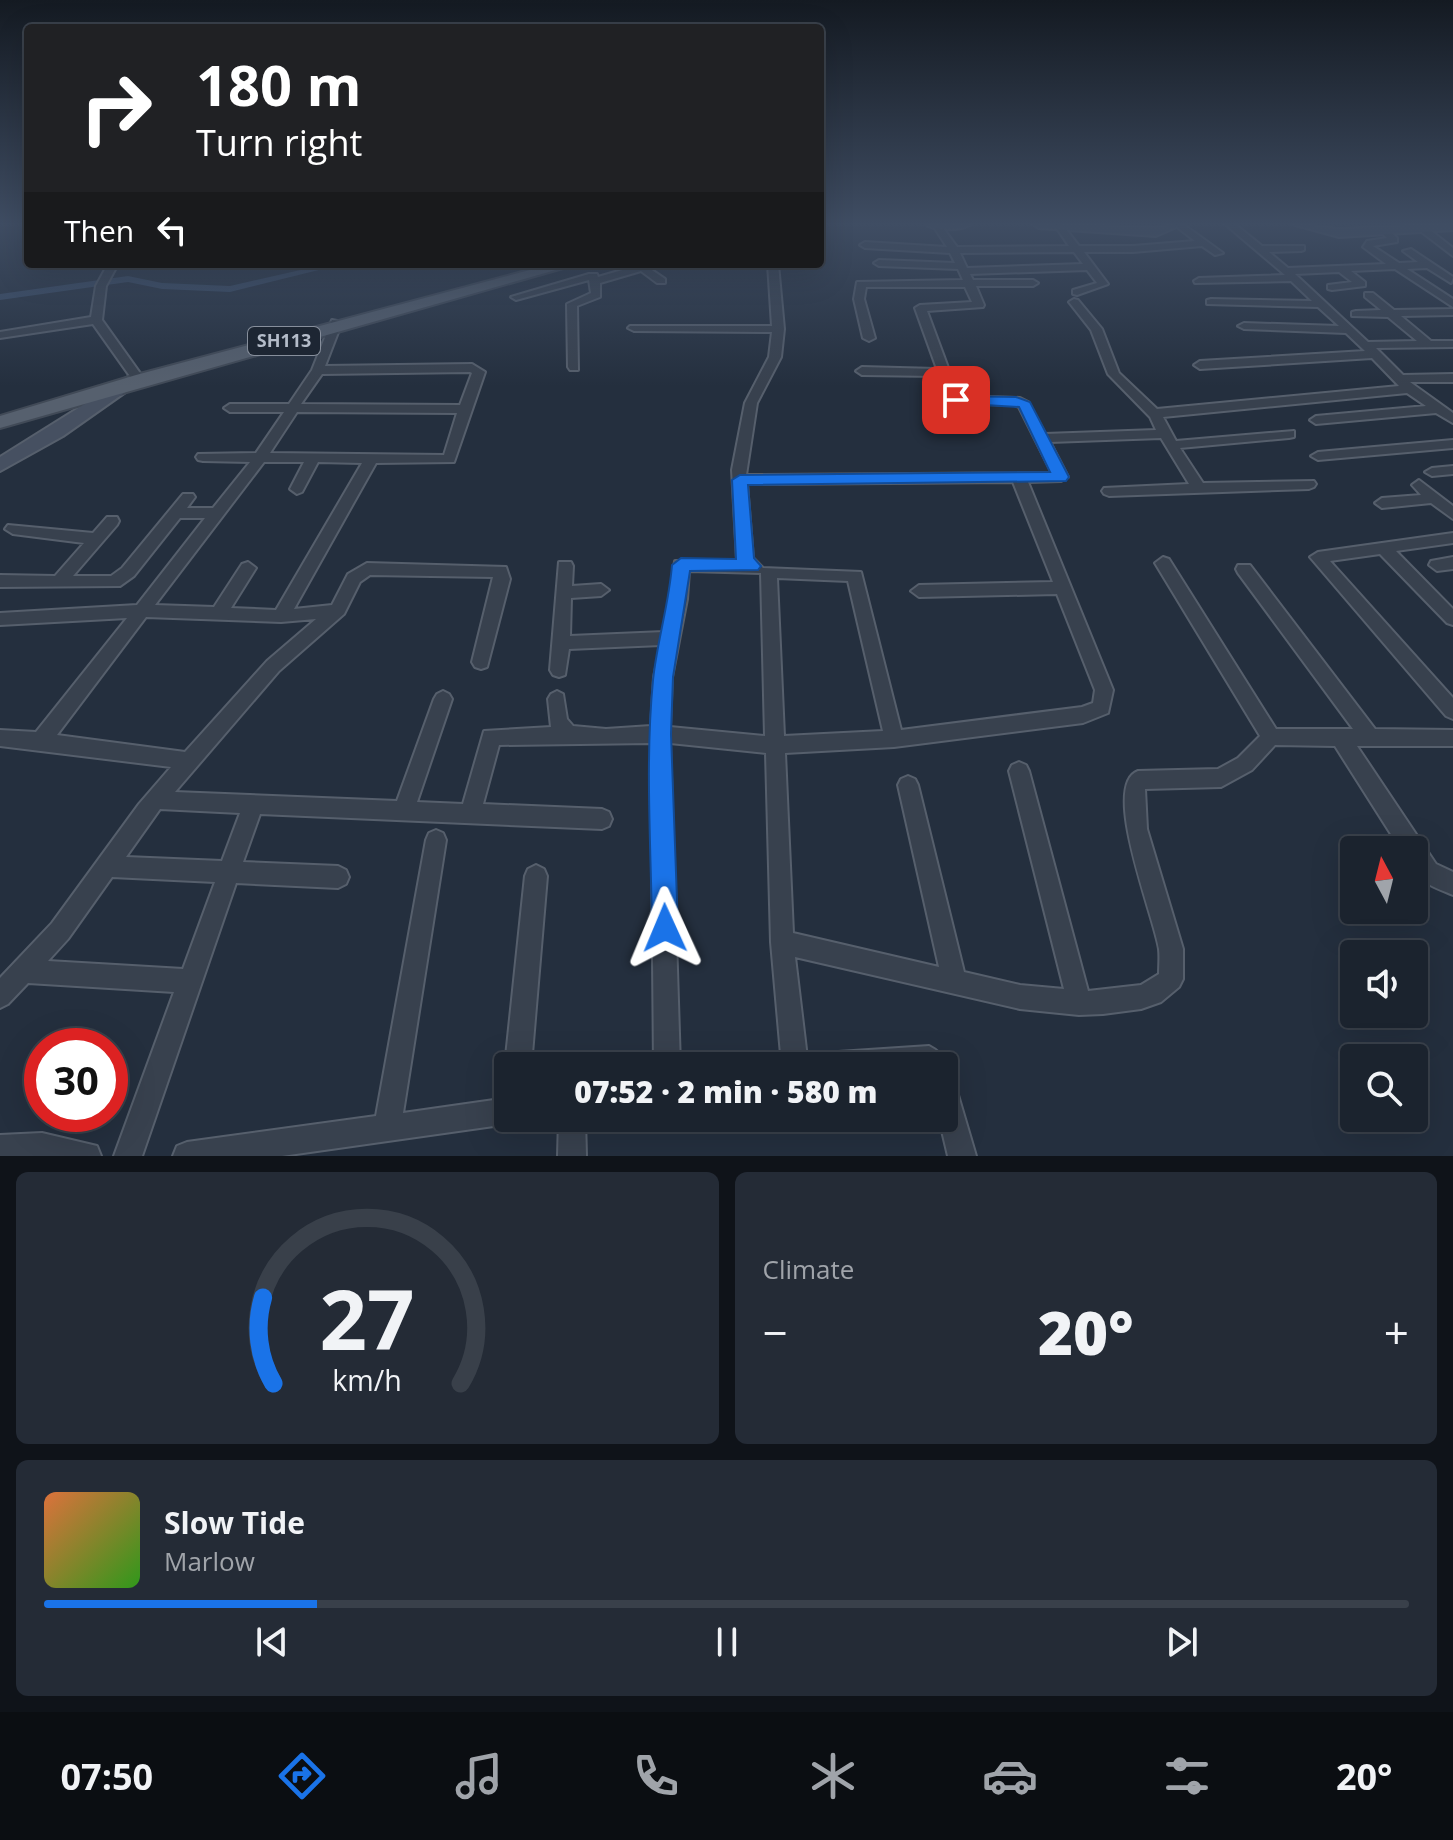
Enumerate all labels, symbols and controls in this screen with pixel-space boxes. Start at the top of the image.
text: 180 m [196,46,362,122]
icon: right [64,56,168,160]
text: Turn right [196,118,362,167]
icon: left [150,208,194,252]
text: Then [64,210,134,251]
road number: SH113 [248,327,320,355]
pin [922,366,990,434]
icon: arrive [934,378,978,422]
north arrow [1340,836,1428,924]
map controls [1340,836,1428,1132]
position arrow [623,886,707,970]
button: sound [1340,940,1428,1028]
speed limit sign: 30 [24,1028,128,1132]
button: search [1340,1044,1428,1132]
text: 07:52 · 2 min · 580 m [574,1071,878,1112]
text: Climate [763,1251,854,1287]
text: 27 [320,1261,415,1374]
text: 20° [1038,1291,1134,1373]
text: − [763,1302,788,1362]
text: + [1384,1302,1409,1362]
text: km/h [333,1360,402,1399]
text: Slow Tide [164,1502,305,1543]
text: Marlow [164,1543,255,1579]
icon: previous [250,1620,294,1664]
icon: pause [705,1620,749,1664]
icon: next [1160,1620,1204,1664]
icon: directions [274,1748,330,1804]
icon: music [451,1748,507,1804]
icon: phone [628,1748,684,1804]
icon: climate [805,1748,861,1804]
icon: car [982,1748,1038,1804]
icon: filters [1159,1748,1215,1804]
text: 07:50 [60,1752,153,1801]
text: 20° [1336,1752,1392,1801]

